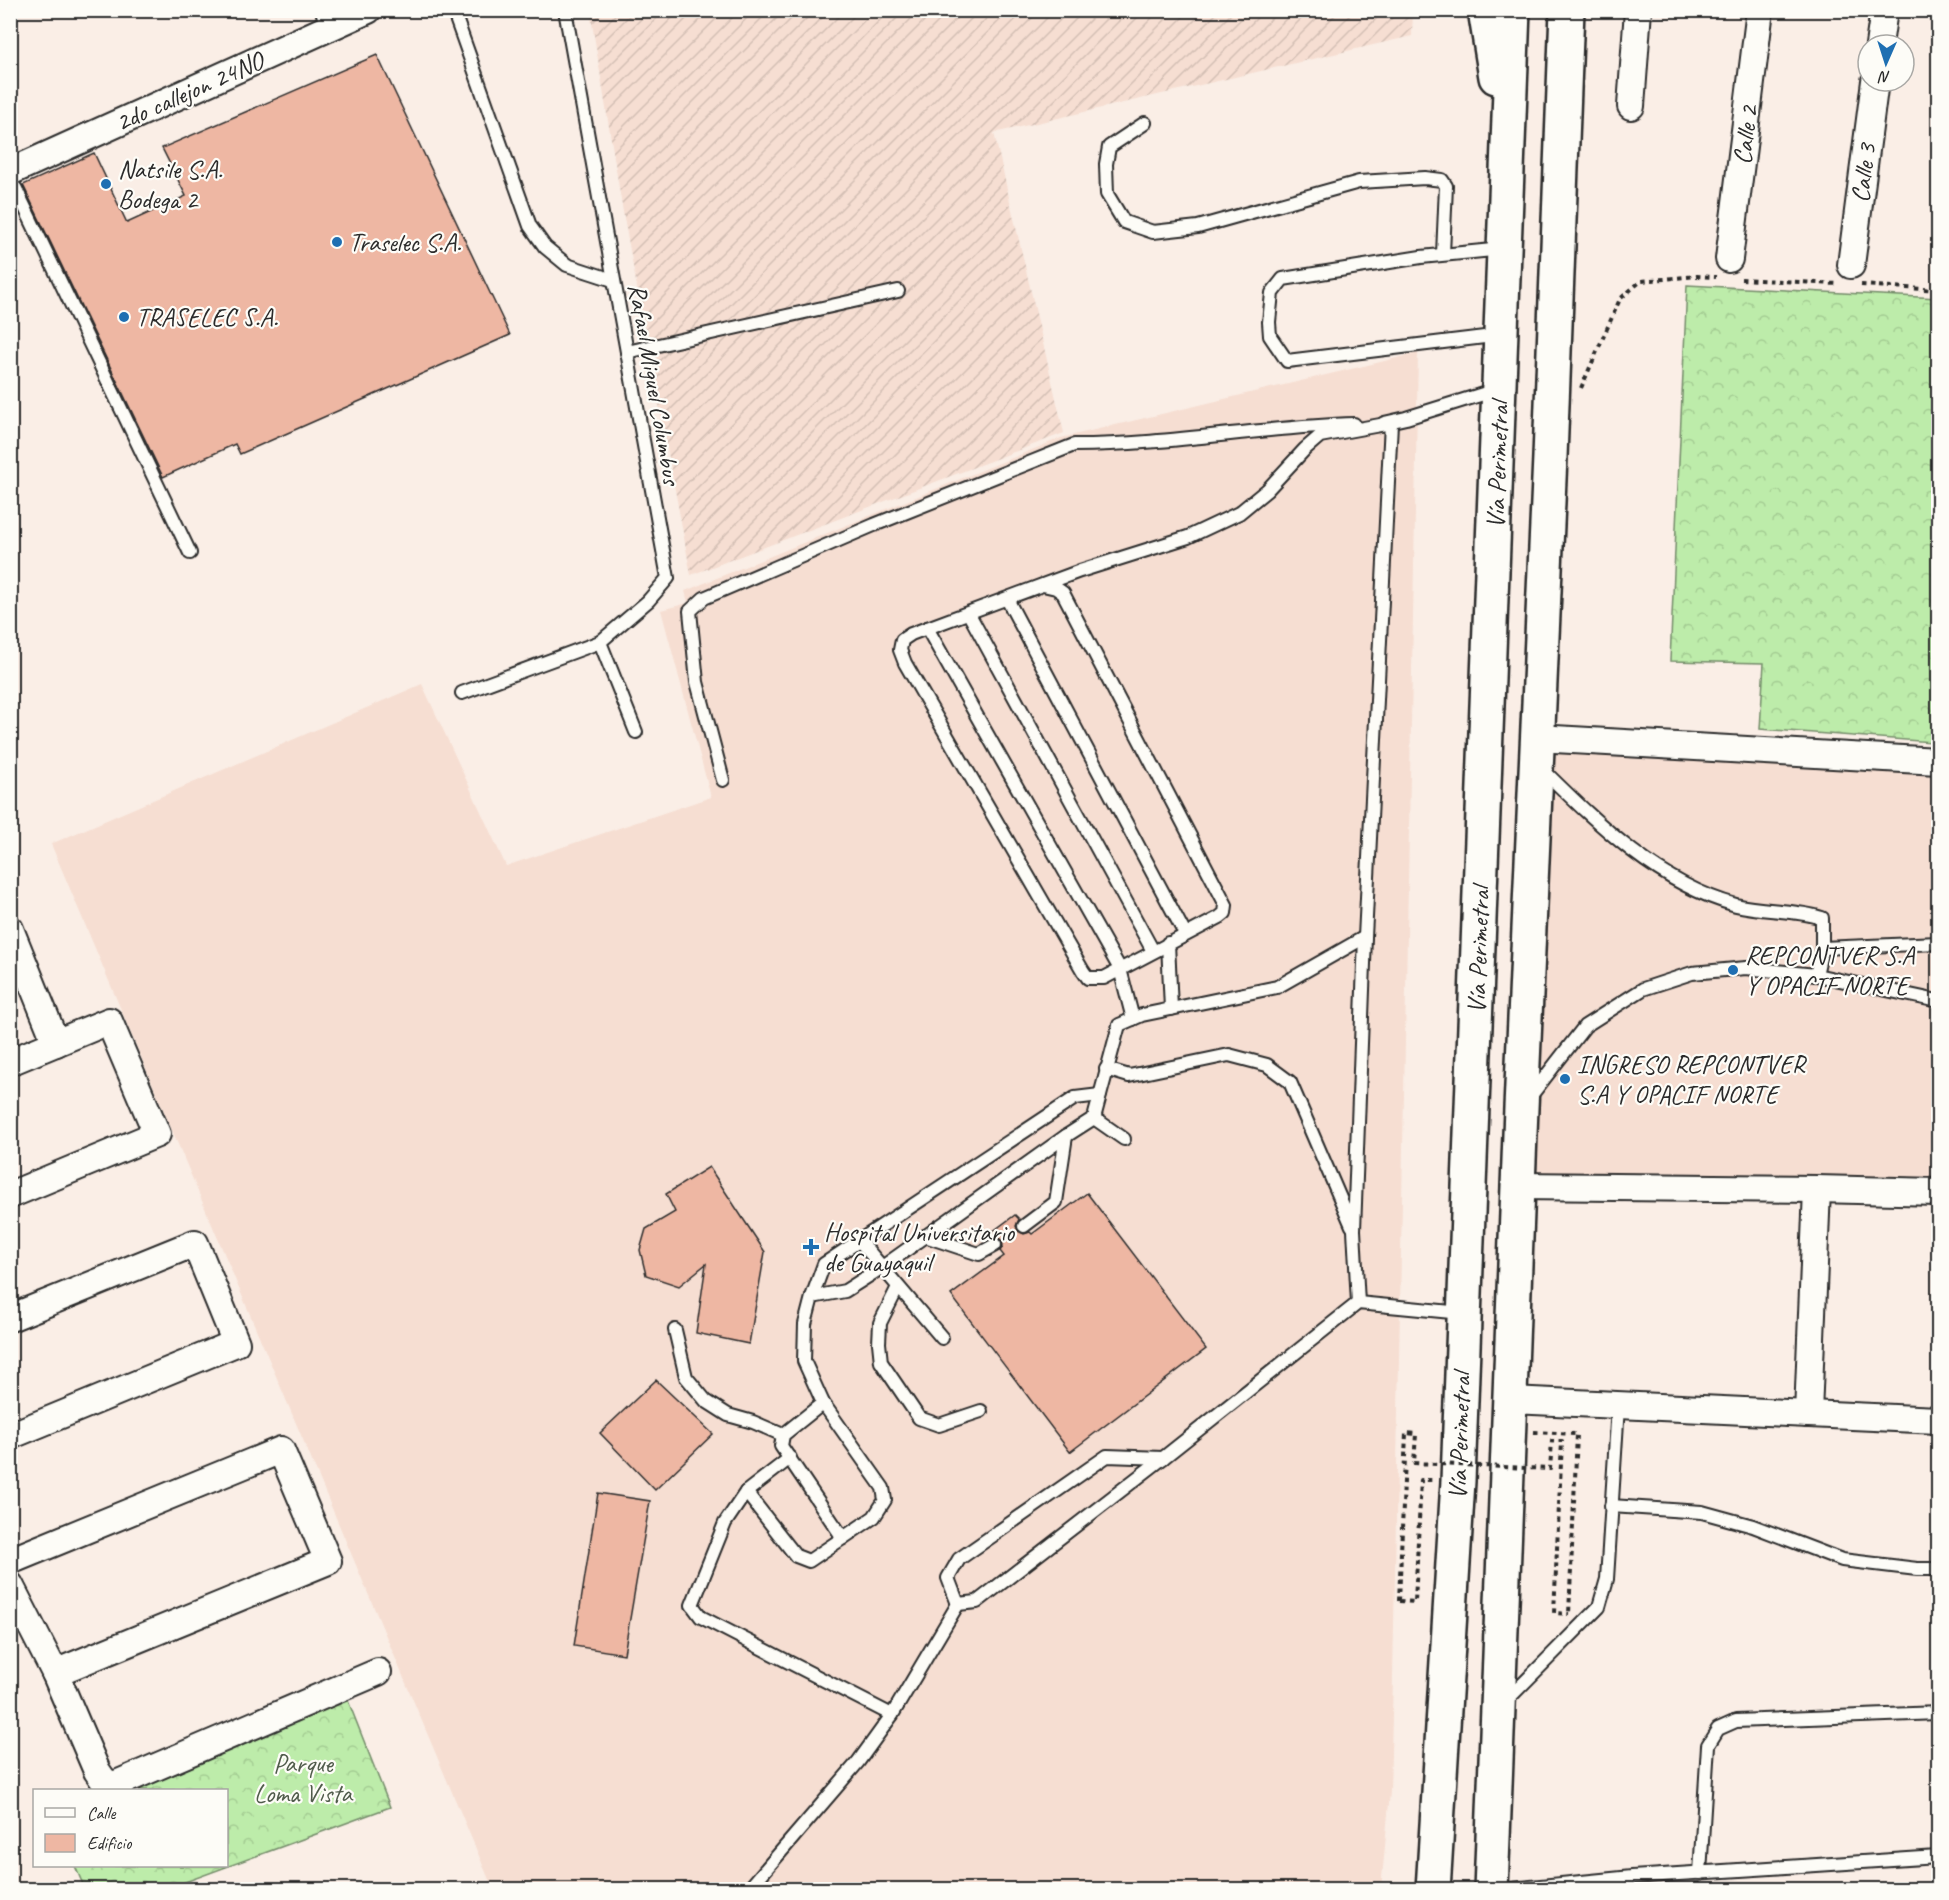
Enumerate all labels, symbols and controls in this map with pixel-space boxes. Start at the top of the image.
north arrow [1856,33,1916,93]
street label: 2do callejon 24NO [110,43,271,139]
text: N [1877,67,1891,87]
street label: Calle 2 [1726,102,1766,166]
street label: Calle 3 [1844,140,1884,204]
place label: Natsile S.A. Bodega 2 [118,153,223,216]
marker: Natsile S.A. Bodega 2 [99,177,113,191]
place label: Traselec S.A. [349,226,462,259]
marker: Traselec S.A. [330,235,344,249]
street label: Rafael Miguel Columbus [621,281,689,489]
place label: TRASELEC S.A. [136,301,279,334]
marker: TRASELEC S.A. [117,310,131,324]
street label: Vía Perimetral [1479,396,1516,529]
street label: Vía Perimetral [1460,881,1497,1014]
place label: REPCONTVER S.A Y OPACIF NORTE [1745,939,1916,1002]
marker: REPCONTVER S.A Y OPACIF NORTE [1726,963,1740,977]
place label: INGRESO REPCONTVER S.A Y OPACIF NORTE [1577,1048,1808,1111]
marker: INGRESO REPCONTVER S.A Y OPACIF NORTE [1558,1072,1572,1086]
place label: Hospital Universitario de Guayaquil [824,1216,1016,1279]
marker: Hospital Universitario de Guayaquil [802,1238,820,1256]
street label: Vía Perimetral [1441,1367,1478,1500]
park label: Parque Loma Vista [254,1747,354,1810]
legend [33,1789,228,1867]
text: Calle [87,1802,116,1824]
text: Edificio [87,1832,133,1854]

